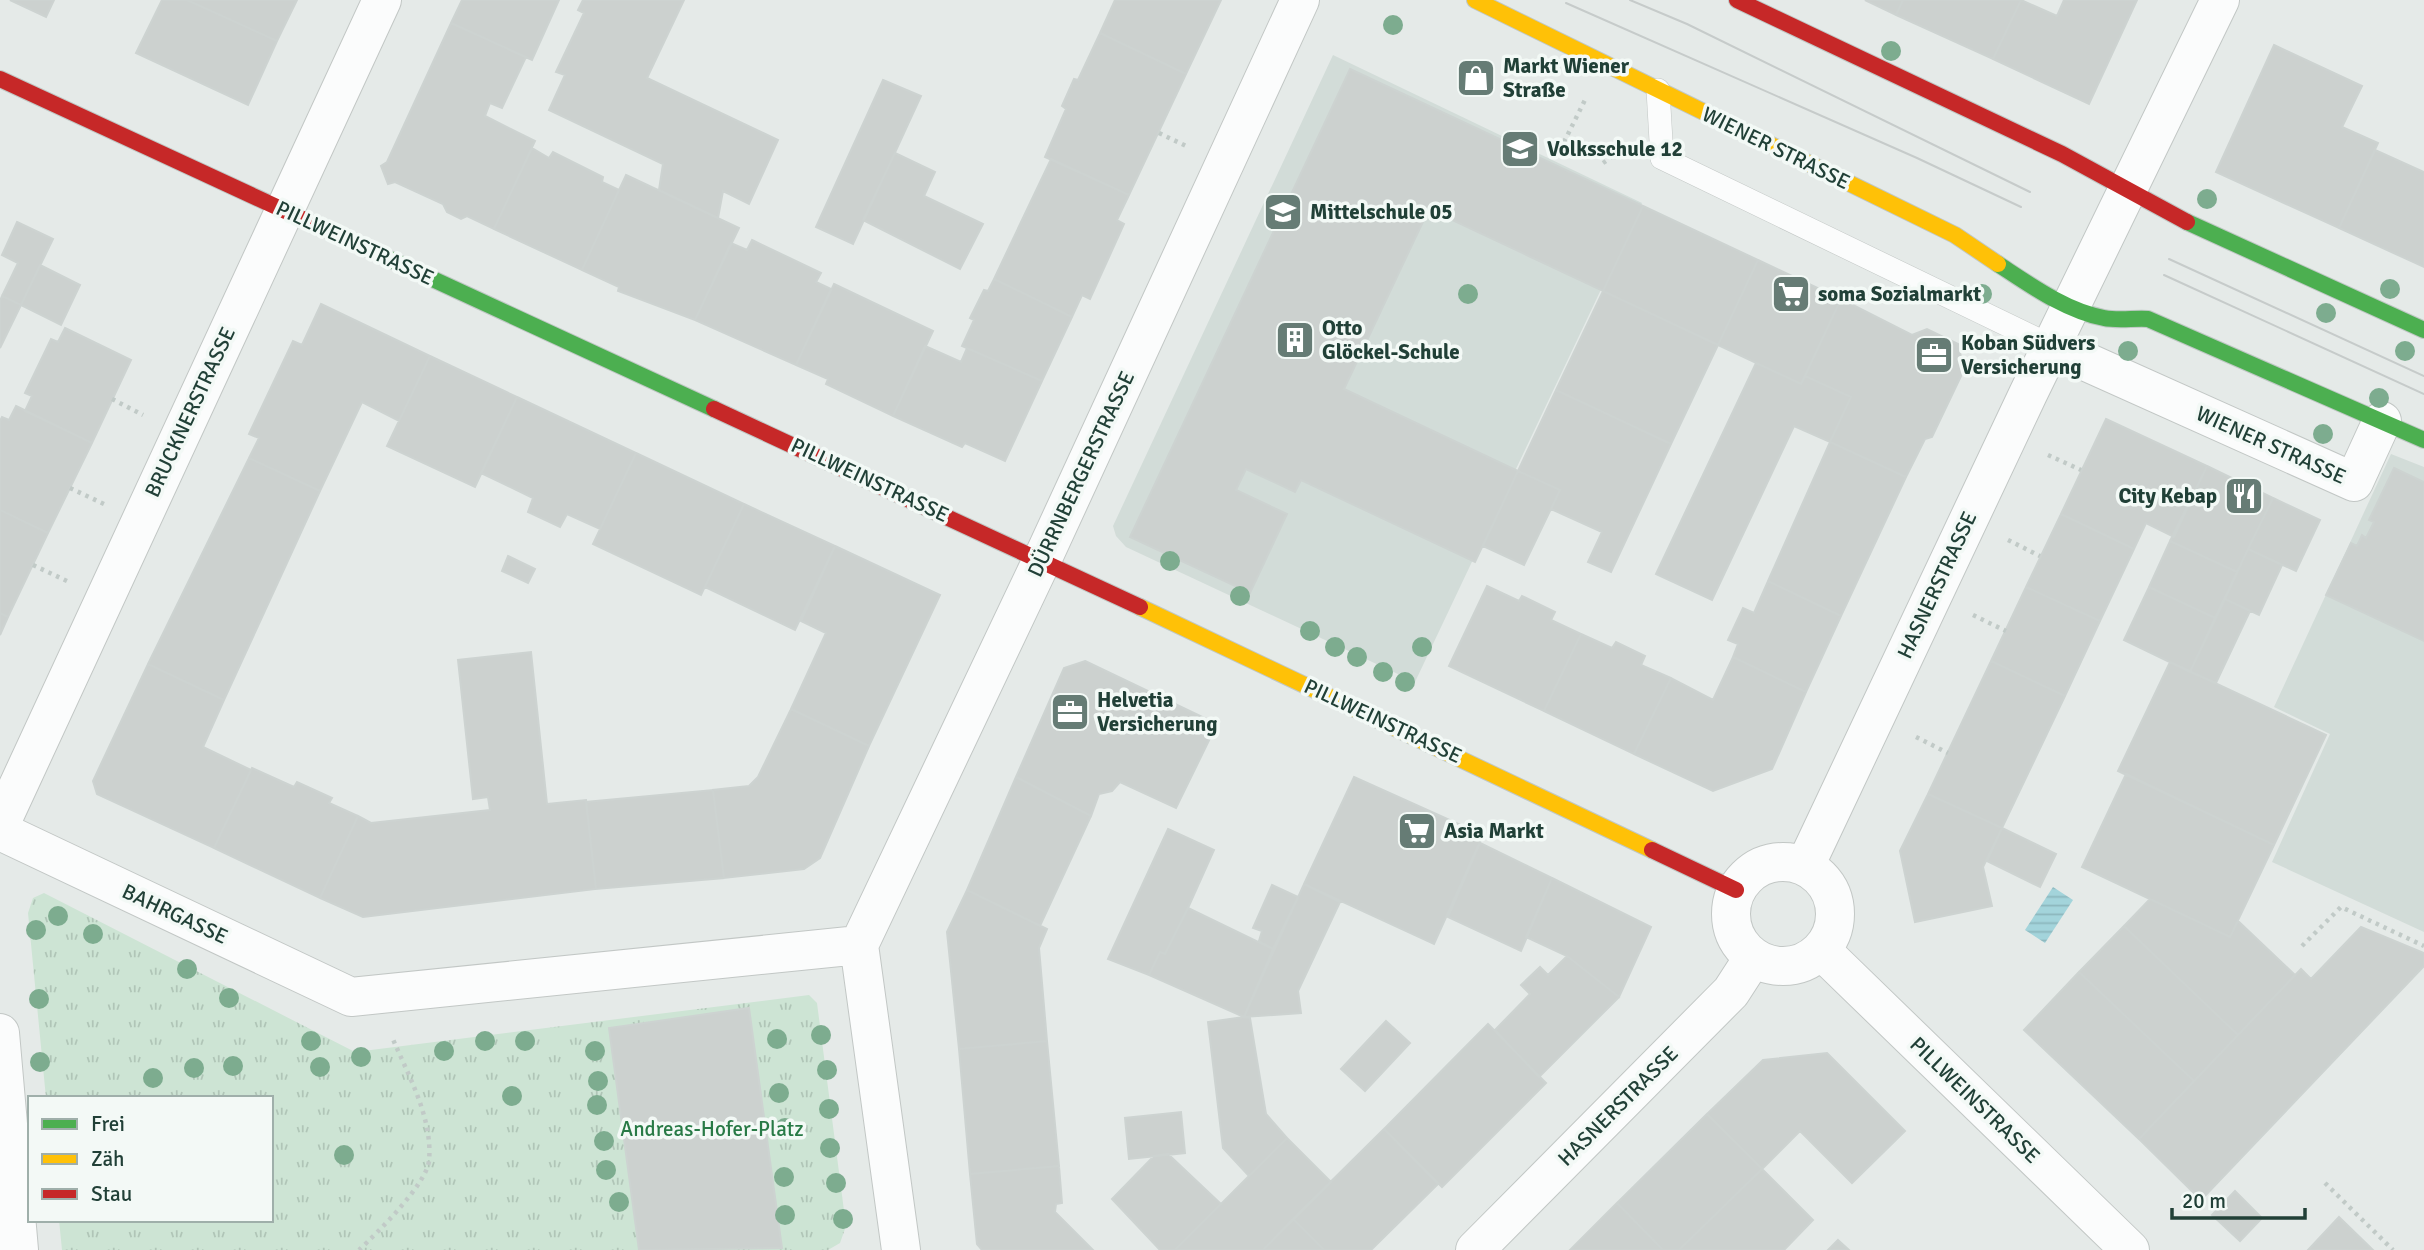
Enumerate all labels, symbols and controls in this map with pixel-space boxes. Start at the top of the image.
place label: Markt Wiener Straße [1503,53,1630,103]
shop icon: Markt Wiener Straße [1455,57,1497,99]
street label: WIENER STRASSE [1698,101,1854,195]
school or university icon: Volksschule 12 [1499,128,1541,170]
place label: Volksschule 12 [1547,136,1683,162]
school or university icon: Mittelschule 05 [1262,191,1304,233]
street label: PILLWEINSTRASSE [272,195,438,291]
place label: Mittelschule 05 [1310,199,1453,225]
supermarket icon: soma Sozialmarkt [1770,273,1812,315]
place label: soma Sozialmarkt [1818,281,1981,307]
place label: Otto Glöckel-Schule [1322,315,1460,365]
building icon: Otto Glöckel-Schule [1274,319,1316,361]
street label: BRUCKNERSTRASSE [139,323,241,501]
place label: Koban Südvers Versicherung [1961,330,2095,380]
office icon: Koban Südvers Versicherung [1913,334,1955,376]
street label: DÜRRNBERGERSTRASSE [1022,367,1140,581]
street label: WIENER STRASSE [2192,400,2350,490]
street label: PILLWEINSTRASSE [787,432,953,528]
restaurant icon: City Kebap [2223,475,2265,517]
place label: City Kebap [2118,483,2217,509]
street label: HASNERSTRASSE [1892,507,1982,663]
street label: PILLWEINSTRASSE [1300,673,1466,769]
place label: Helvetia Versicherung [1097,687,1218,737]
office icon: Helvetia Versicherung [1049,691,1091,733]
supermarket icon: Asia Markt [1396,810,1438,852]
place label: Asia Markt [1444,818,1544,844]
street label: BAHRGASSE [118,878,232,950]
street label: PILLWEINSTRASSE [1904,1031,2046,1169]
street label: HASNERSTRASSE [1552,1040,1684,1172]
legend [28,1096,273,1222]
text: Frei [91,1111,125,1137]
park label: Andreas-Hofer-Platz [620,1116,804,1142]
text: Zäh [91,1146,125,1172]
scale bar [2172,1176,2305,1220]
text: Stau [91,1181,132,1207]
text: 20 m [2182,1188,2226,1214]

